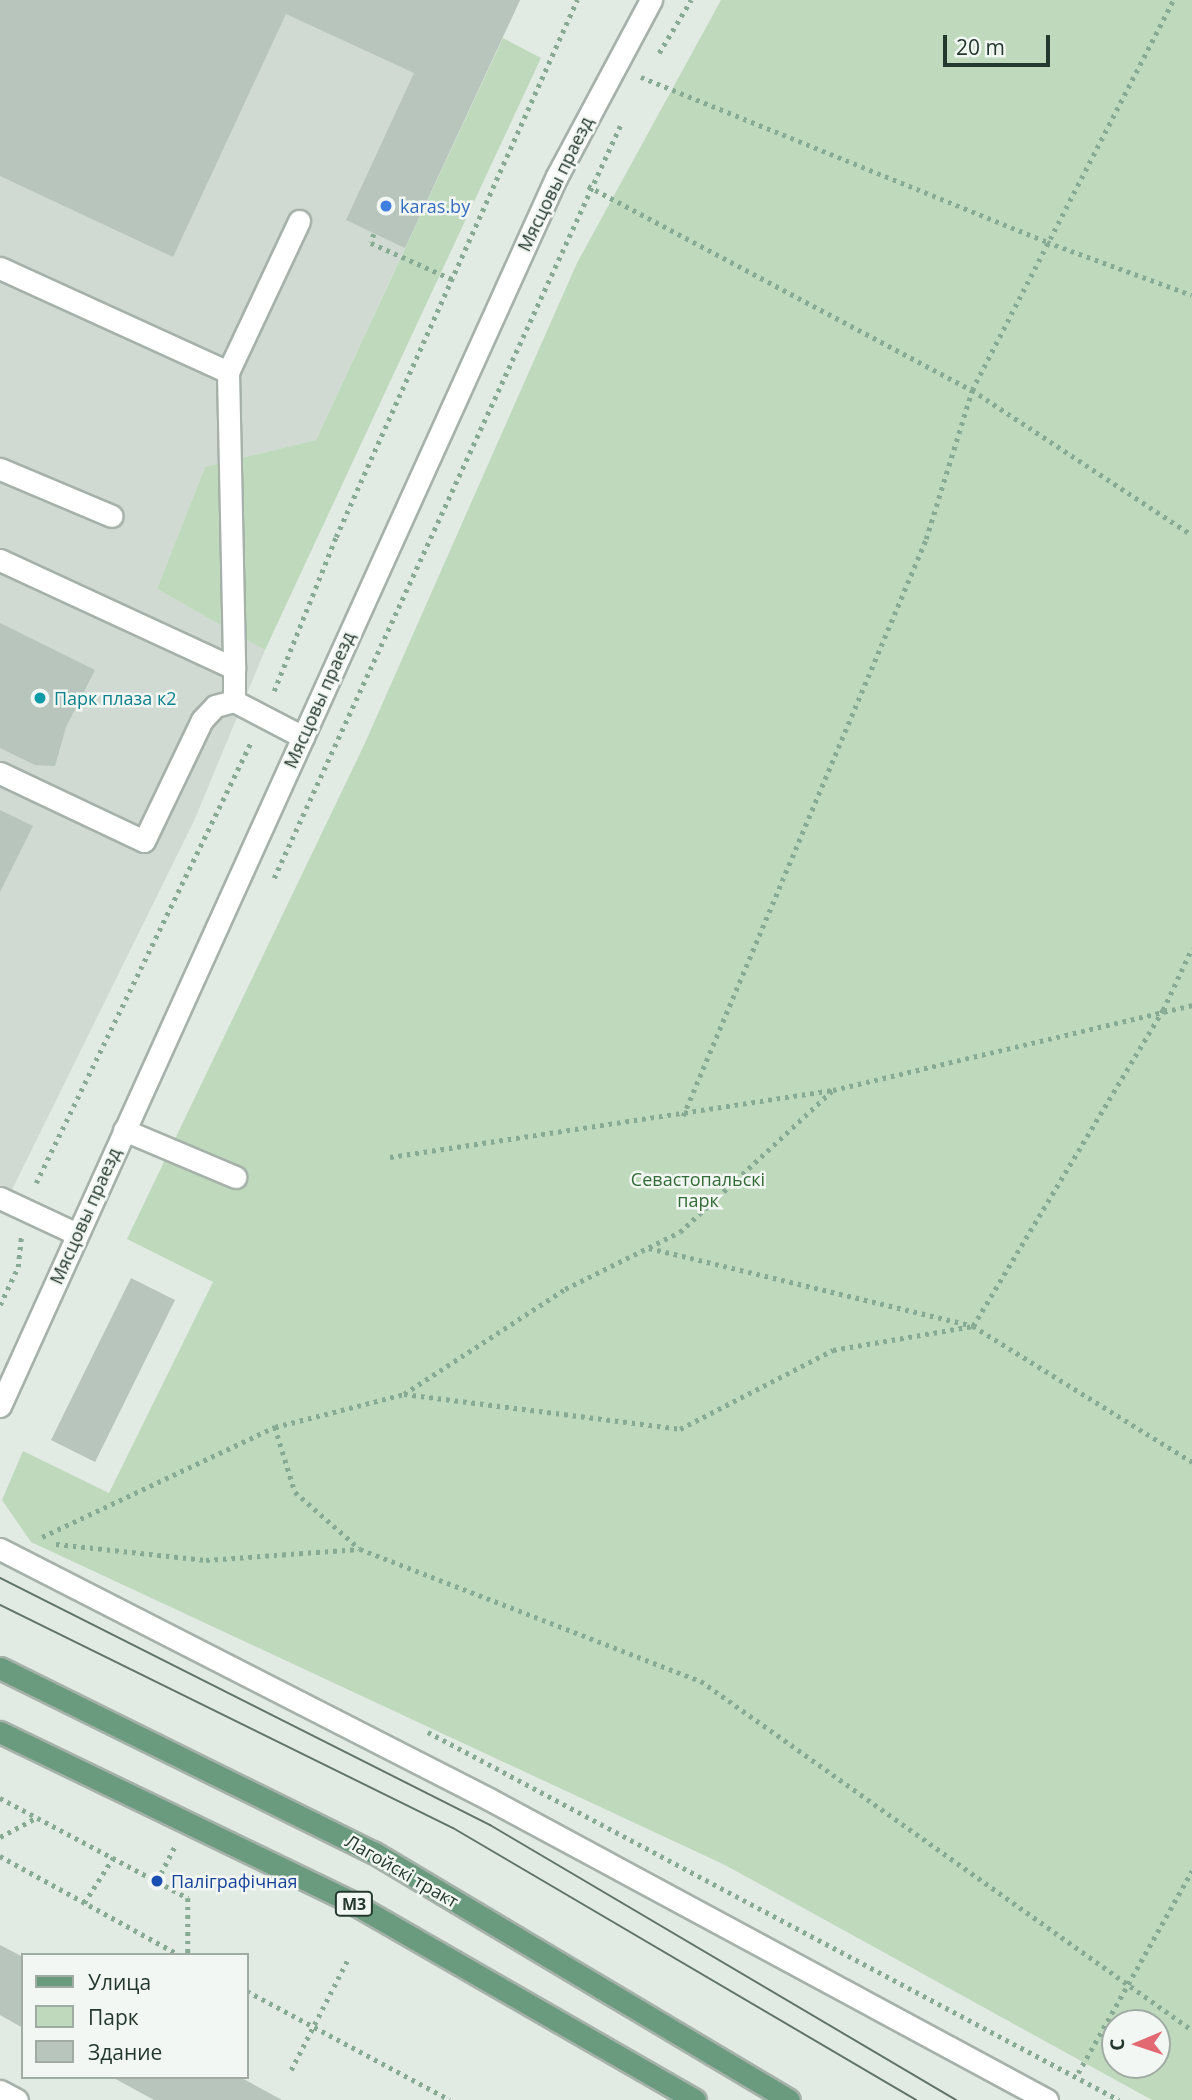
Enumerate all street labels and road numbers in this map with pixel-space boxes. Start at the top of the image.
street label: Мясцовы праезд [513,113,597,255]
street label: Мясцовы праезд [279,628,359,772]
street label: Мясцовы праезд [45,1144,125,1288]
street label: Лагойскі тракт [342,1830,462,1912]
road number: М3 [335,1892,373,1916]

